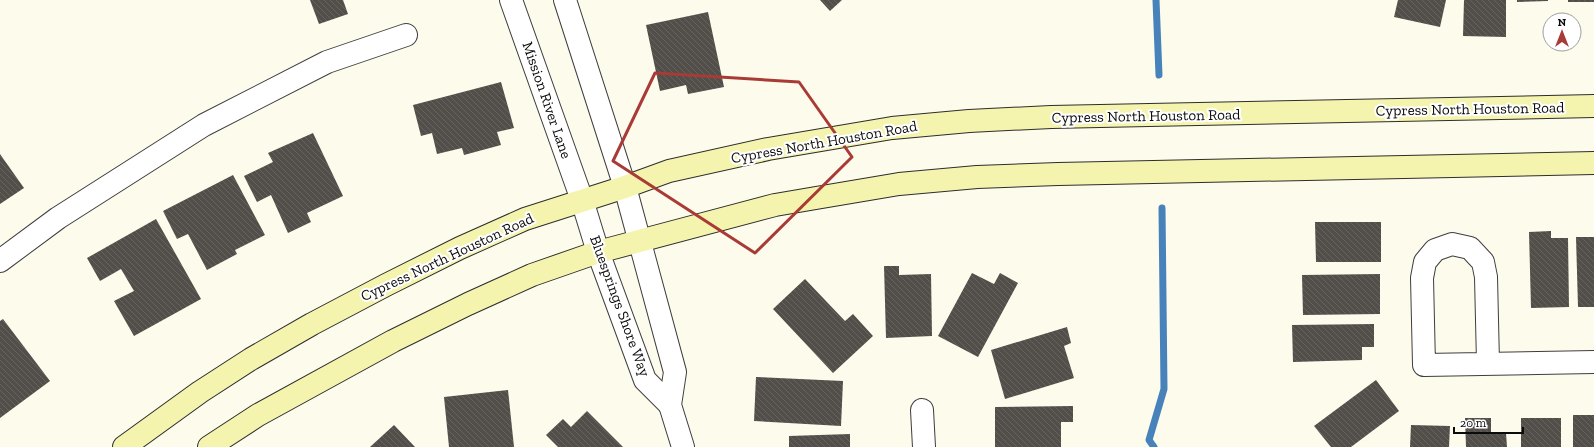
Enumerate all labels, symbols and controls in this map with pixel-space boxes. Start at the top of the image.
north arrow [1542,12,1582,52]
text: N [1558,16,1567,29]
street label: Mission River Lane [519,39,575,161]
street label: Cypress North Houston Road [1376,98,1565,120]
street label: Cypress North Houston Road [1052,105,1241,127]
street label: Cypress North Houston Road [730,117,919,167]
street label: Cypress North Houston Road [358,209,537,305]
street label: Bluesprings Shore Way [586,233,654,379]
scale bar [1454,409,1523,435]
text: 20 m [1460,416,1487,430]

